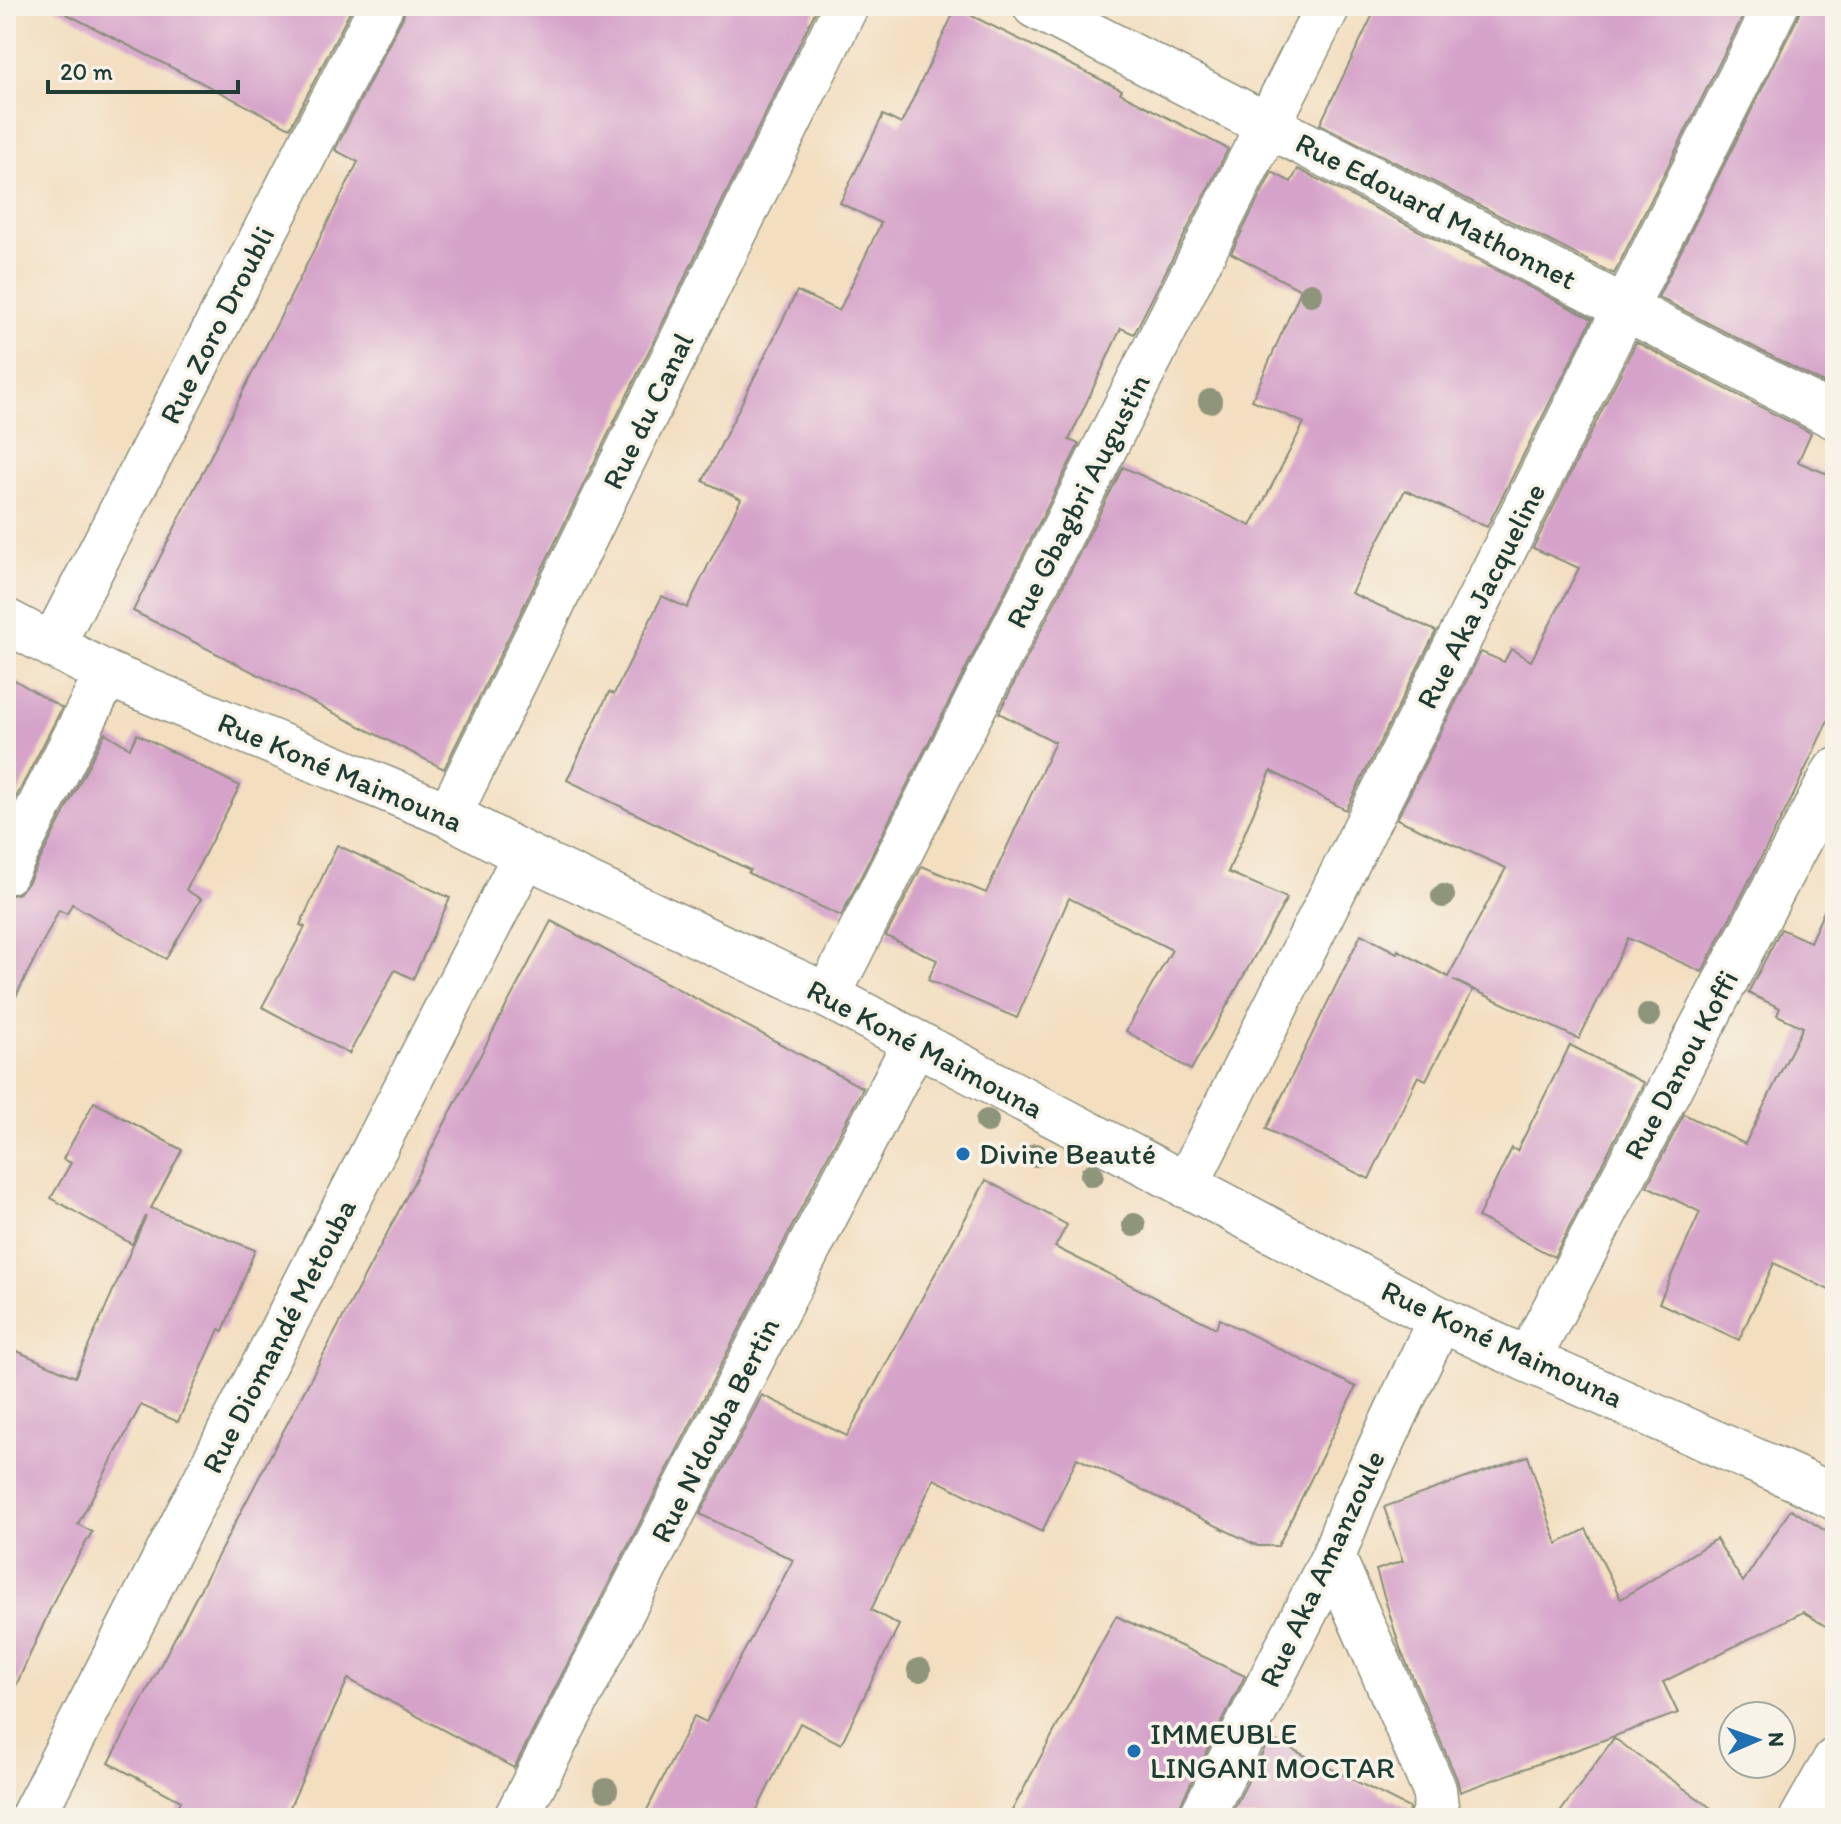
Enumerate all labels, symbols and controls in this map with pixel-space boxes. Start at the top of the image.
scale bar [48,44,238,94]
text: 20 m [60,57,113,86]
street label: Rue Edouard Mathonnet [1290,124,1583,297]
street label: Rue Zoro Droubli [151,220,282,430]
street label: Rue du Canal [594,326,702,495]
street label: Rue Gbagbri Augustin [997,367,1158,634]
street label: Rue Aka Jacqueline [1408,477,1553,715]
street label: Rue Koné Maimouna [212,703,468,840]
street label: Rue Danou Koffi [1615,964,1746,1166]
street label: Rue Koné Maimouna [801,971,1050,1127]
place label: Divine Beauté [979,1135,1156,1172]
marker: Divine Beauté [954,1145,972,1163]
street label: Rue Diomandé Metouba [193,1192,364,1479]
street label: Rue Koné Maimouna [1376,1271,1629,1416]
street label: Rue N'douba Bertin [642,1311,787,1549]
street label: Rue Aka Amanzoule [1250,1444,1393,1693]
north arrow [1717,1700,1797,1780]
place label: IMMEUBLE LINGANI MOCTAR [1150,1715,1395,1786]
text: N [1763,1731,1790,1747]
marker: IMMEUBLE LINGANI MOCTAR [1125,1742,1143,1760]

